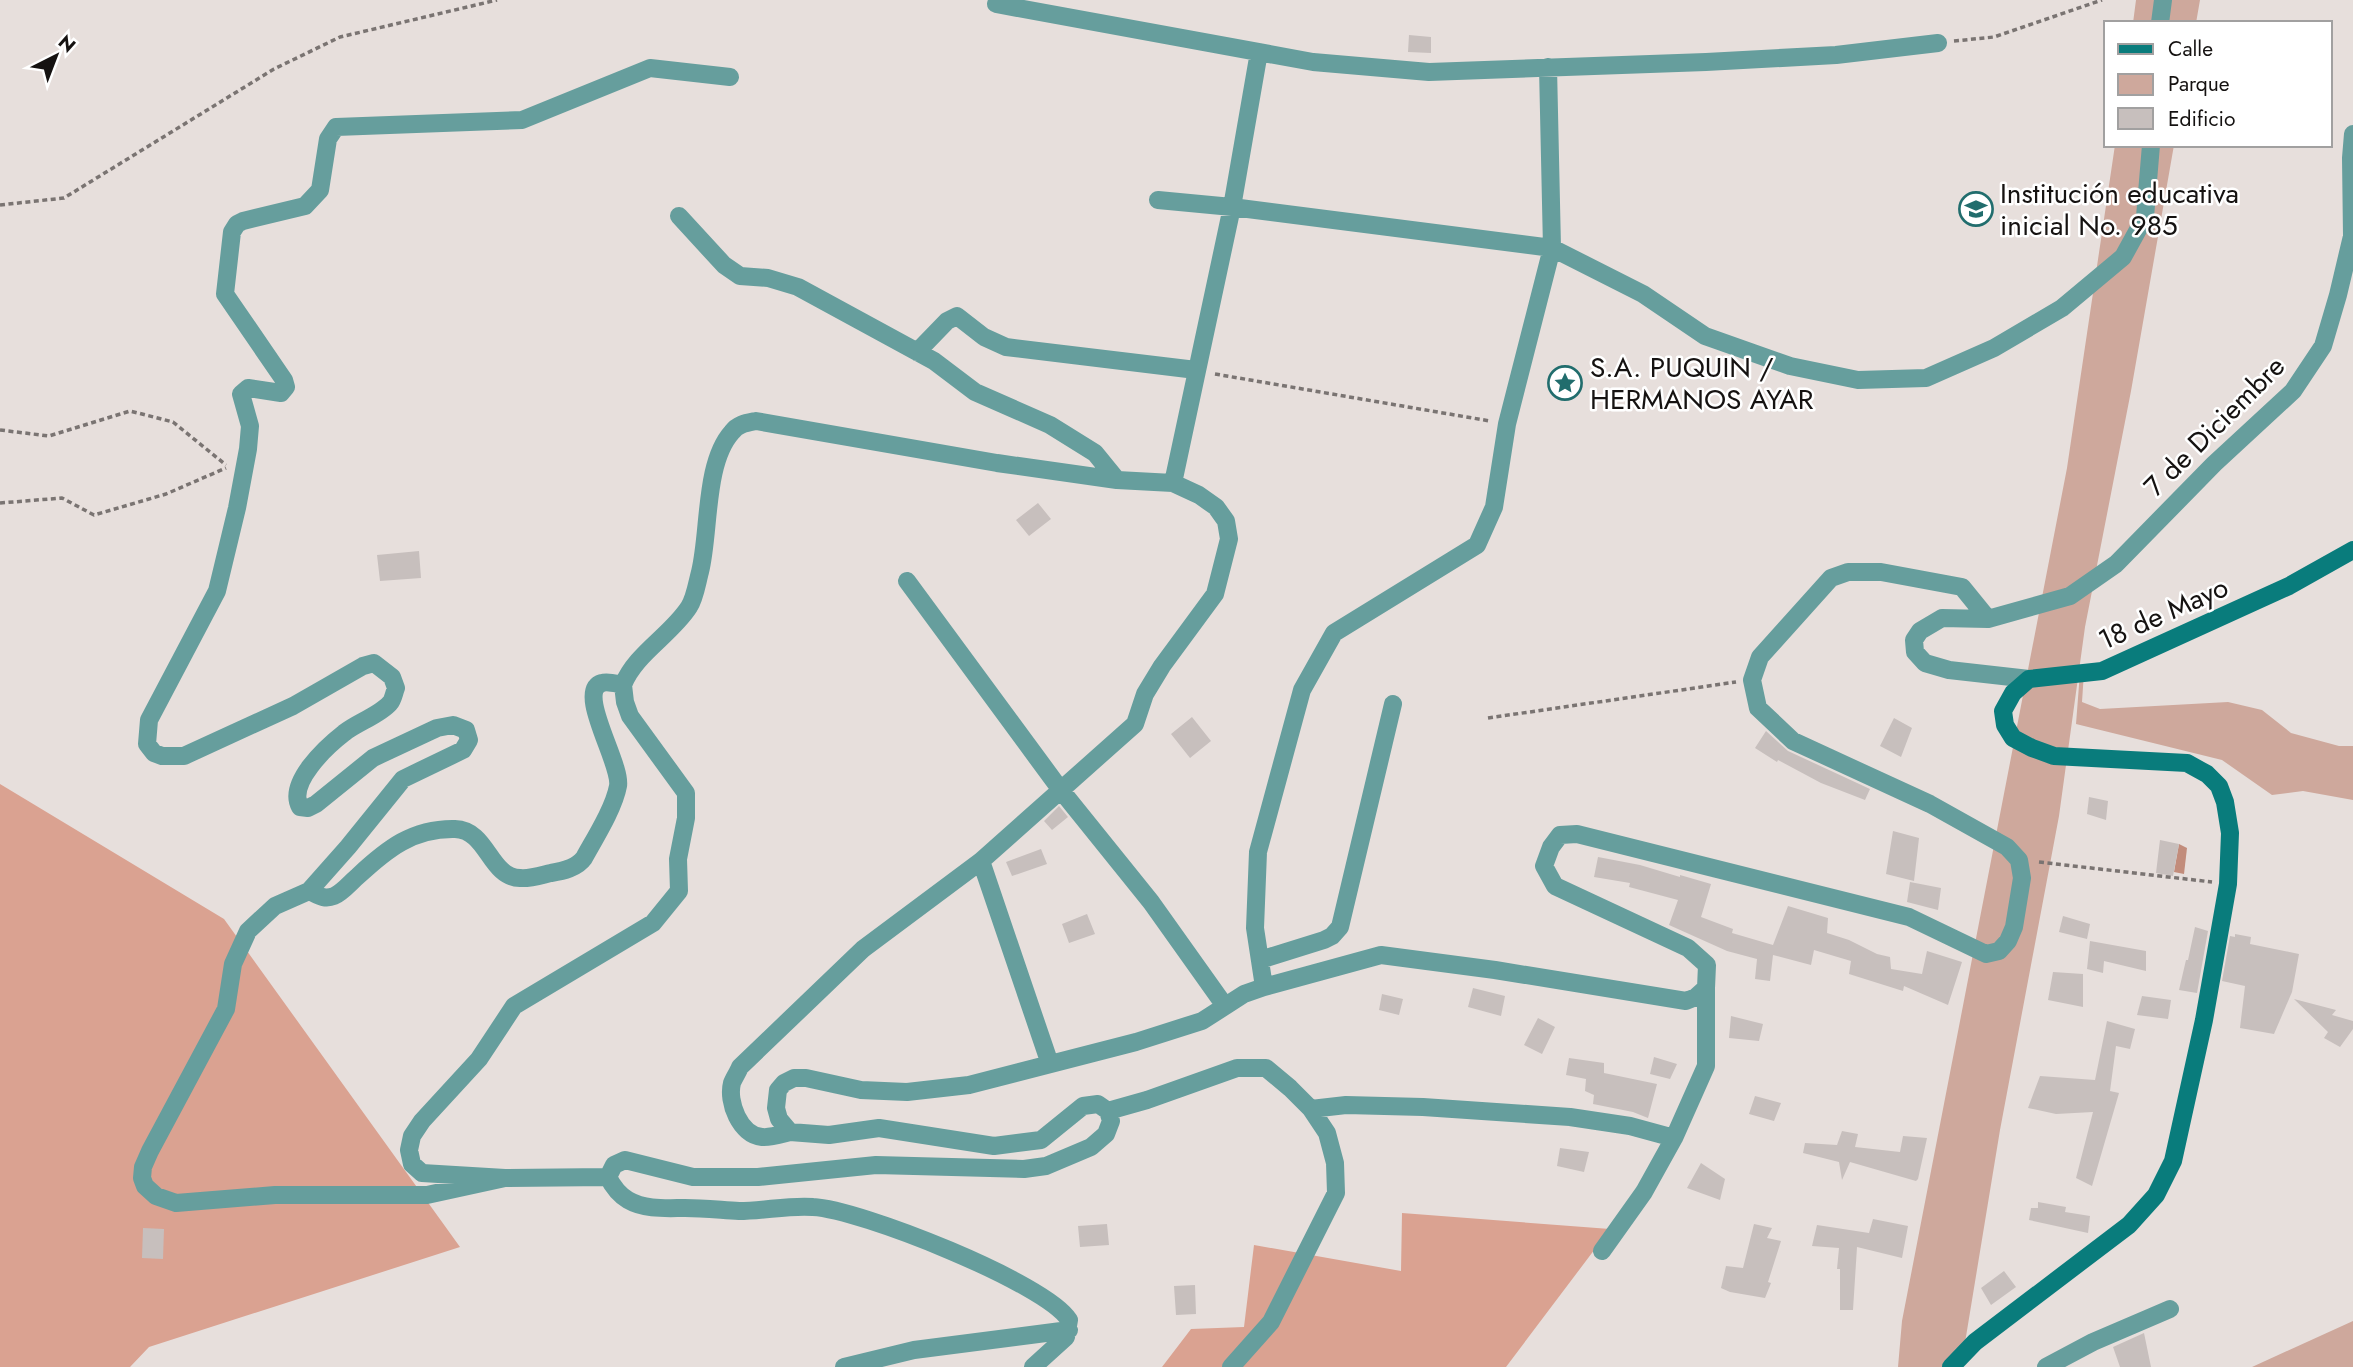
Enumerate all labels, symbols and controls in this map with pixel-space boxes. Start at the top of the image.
north arrow [21,21,91,91]
legend [2104,21,2332,147]
text: N [52,29,82,59]
text: Calle [2168,34,2213,64]
text: Parque [2168,69,2230,99]
text: Edificio [2168,104,2235,134]
place label: Institución educativa inicial No. 985 [2000,173,2239,246]
school or university icon: Institución educativa inicial No. 985 [1957,190,1995,228]
place label: S.A. PUQUIN / HERMANOS AYAR [1590,347,1814,420]
street label: 7 de Diciembre [2135,347,2294,506]
place icon: S.A. PUQUIN / HERMANOS AYAR [1546,364,1584,402]
street label: 18 de Mayo [2092,567,2235,660]

